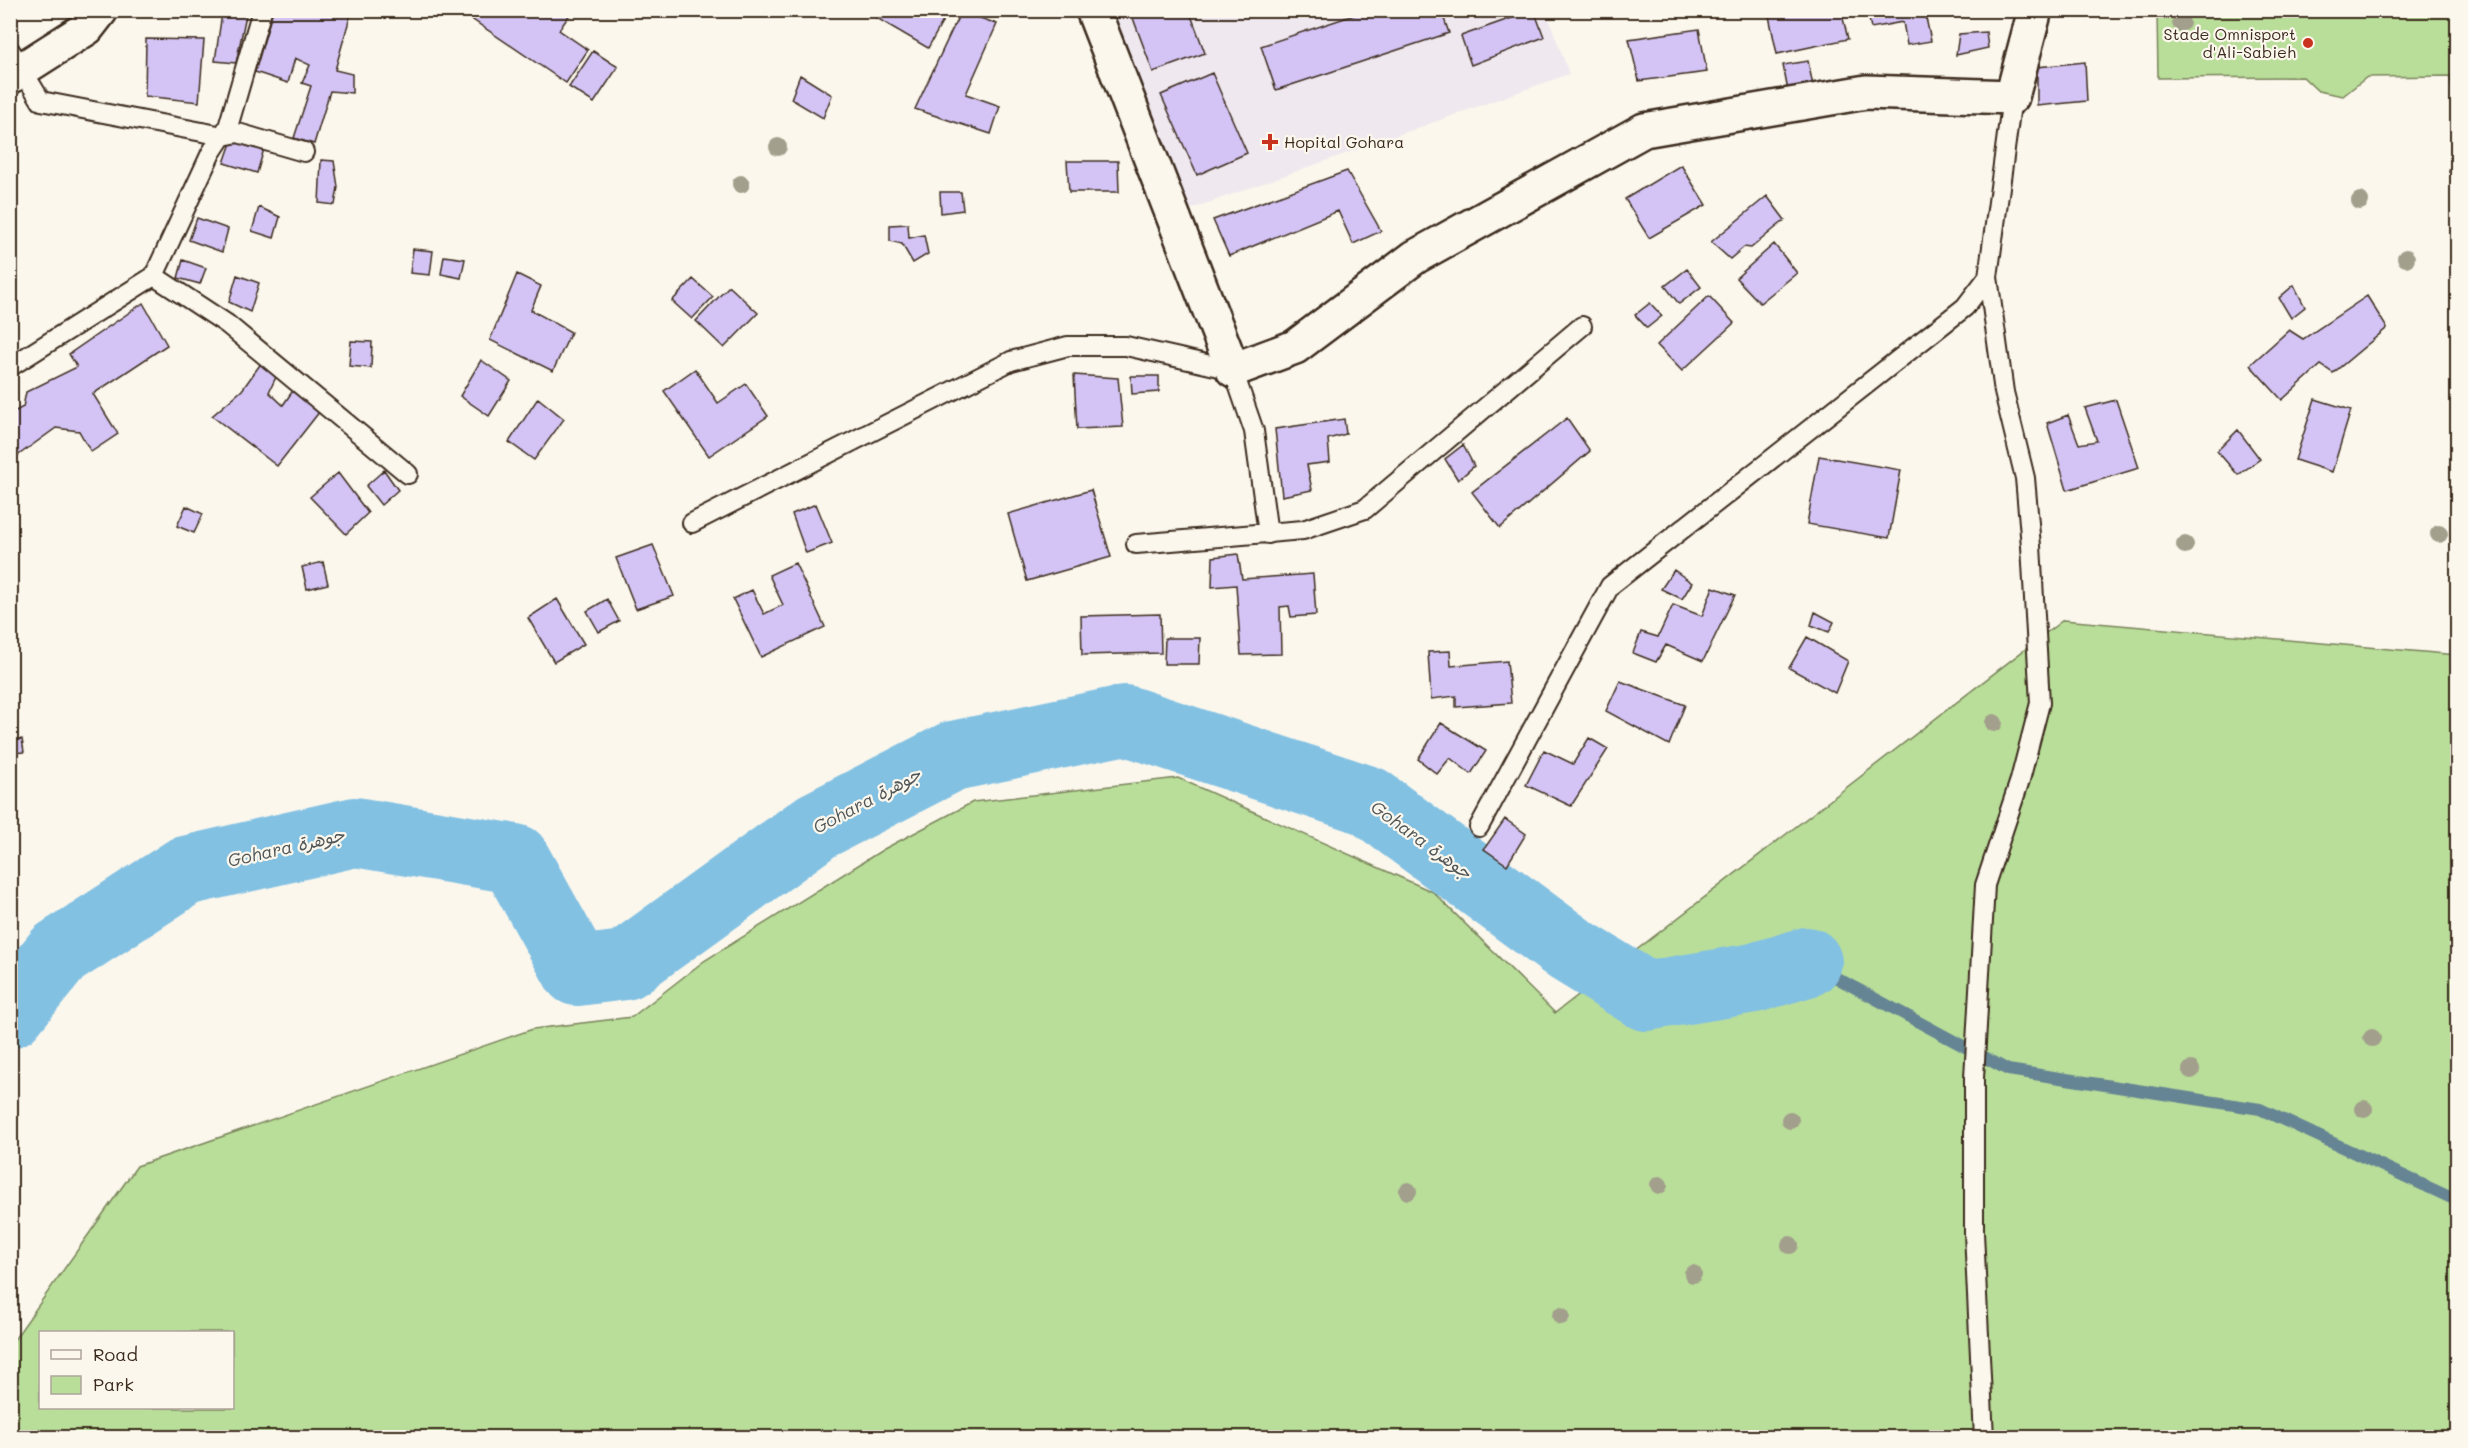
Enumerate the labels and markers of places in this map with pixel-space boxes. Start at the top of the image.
place label: Stade Omnisport d'Ali-Sabieh [2163,23,2296,62]
marker: Stade Omnisport d'Ali-Sabieh [2301,36,2315,50]
place label: Hopital Gohara [1284,131,1404,152]
marker: Hopital Gohara [1261,133,1279,151]

